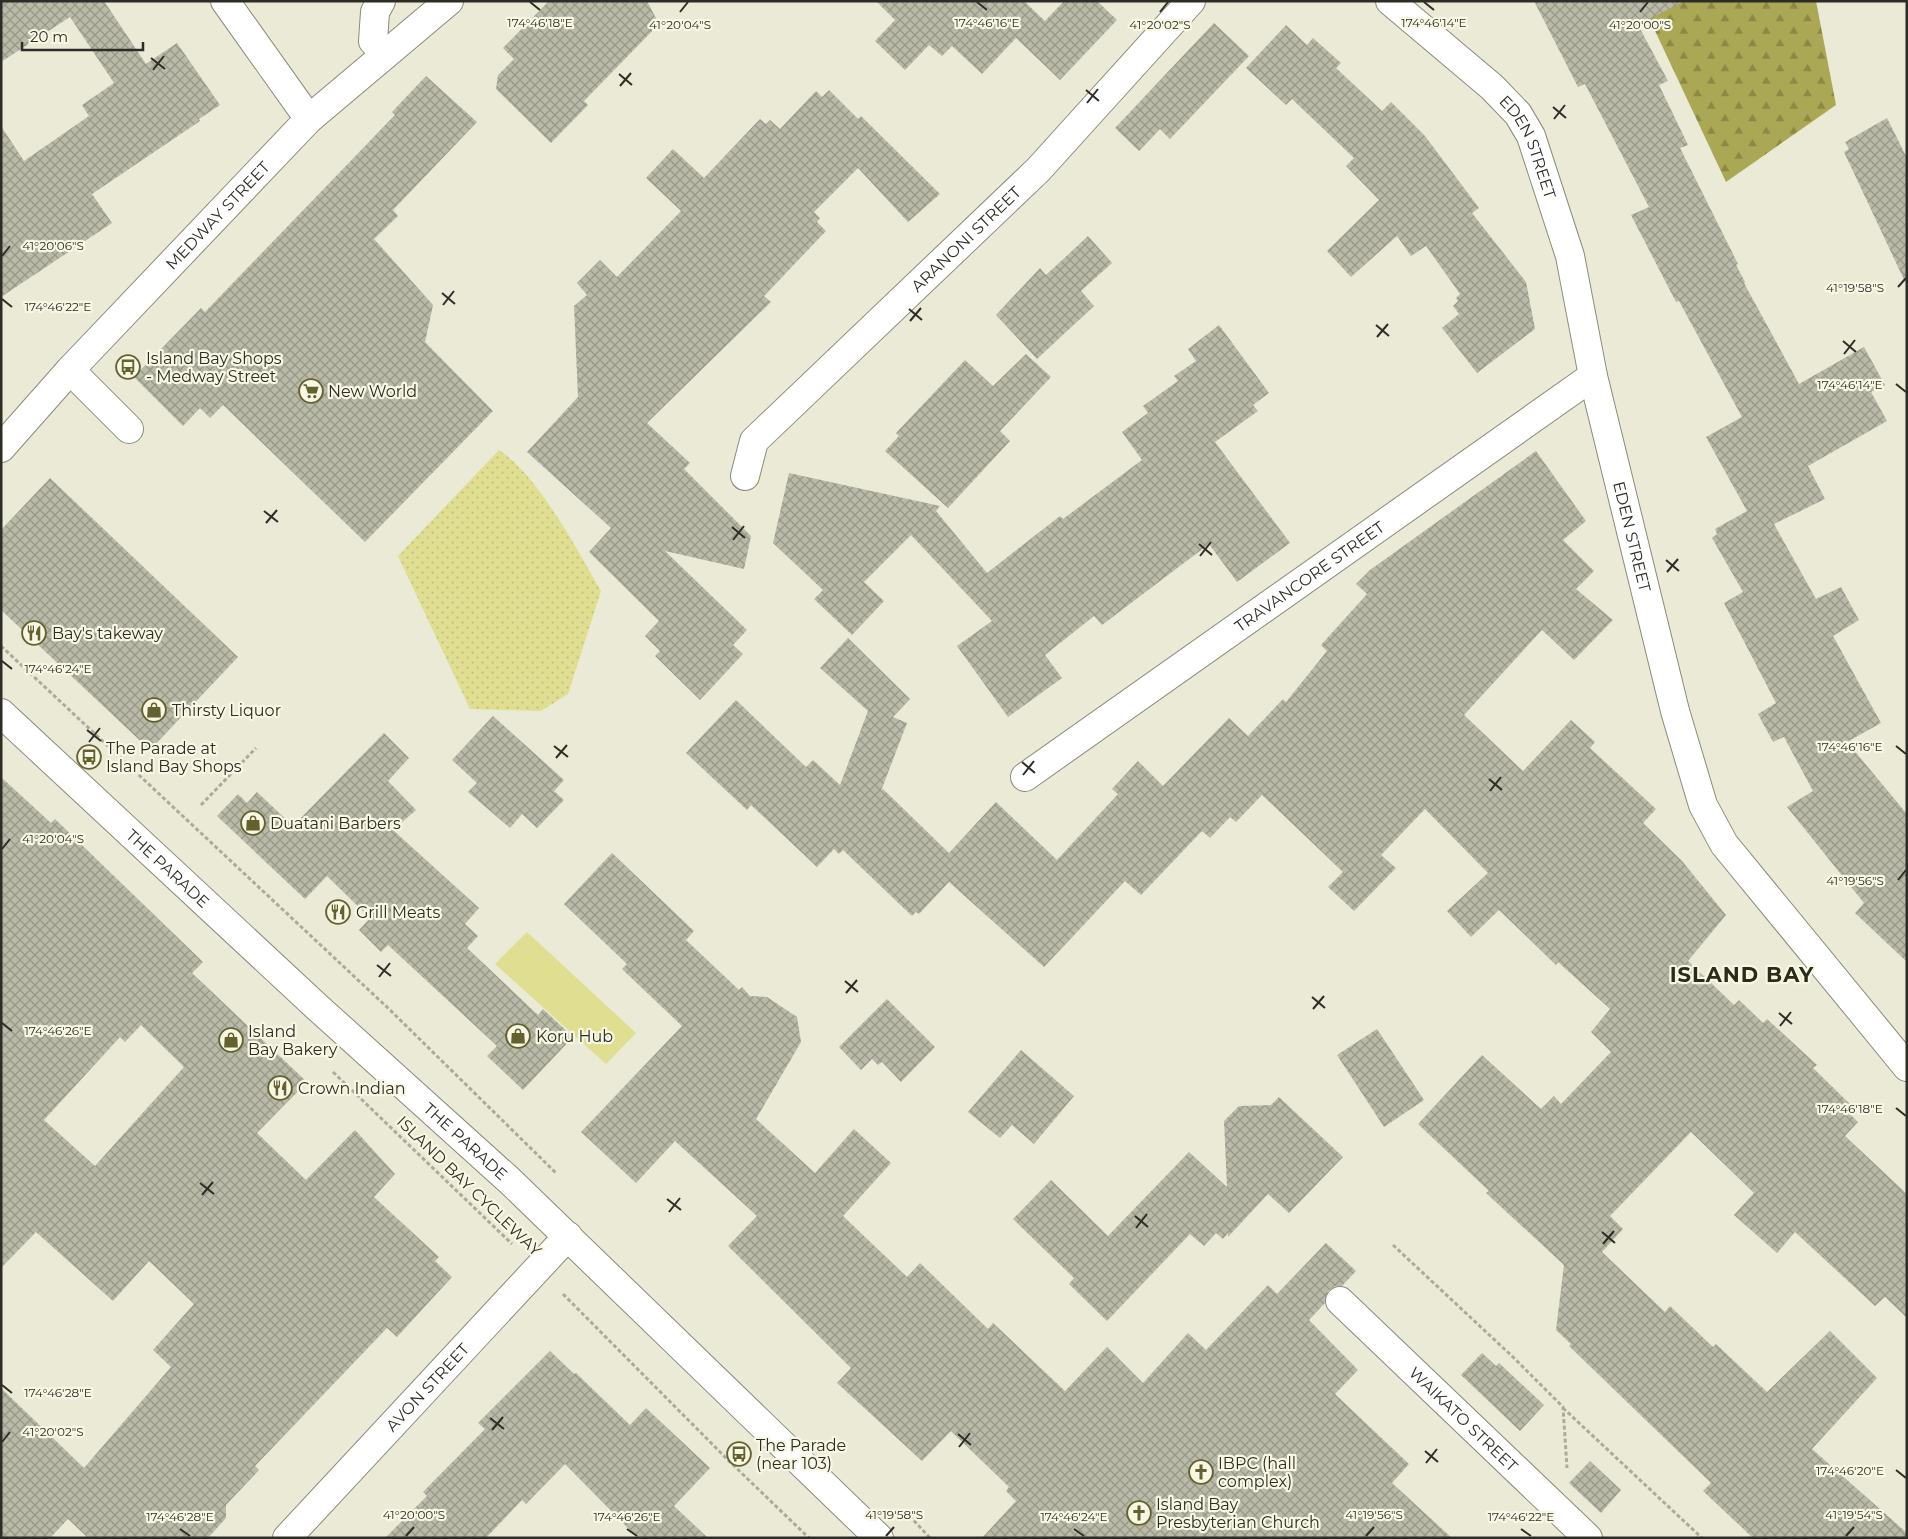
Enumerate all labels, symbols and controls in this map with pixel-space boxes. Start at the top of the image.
text: 174°46'18"E [507,15,573,30]
text: 174°46'16"E [955,15,1019,30]
text: 174°46'14"E [1401,15,1467,30]
text: 41°20'04"S [649,17,711,32]
text: 41°20'02"S [1129,17,1191,32]
text: 41°20'00"S [1609,17,1671,32]
scale bar [22,20,144,52]
text: 20 m [30,27,68,46]
street label: EDEN STREET [1496,91,1560,202]
street label: MEDWAY STREET [162,156,274,273]
street label: ARANONI STREET [907,182,1025,295]
text: 41°20'06"S [22,238,84,253]
text: 41°19'58"S [1826,280,1884,295]
text: 174°46'22"E [25,299,91,314]
place label: Island Bay Shops - Medway Street [146,349,282,386]
bus stop icon: Island Bay Shops - Medway Street [115,354,141,380]
text: 174°46'14"E [1817,377,1883,392]
supermarket icon: New World [298,378,324,404]
place label: New World [328,382,417,401]
street label: EDEN STREET [1610,479,1655,594]
street label: TRAVANCORE STREET [1231,517,1388,636]
restaurant icon: Bay's takeway [21,620,47,646]
place label: Bay's takeway [52,624,163,643]
text: 174°46'24"E [24,661,92,676]
shop icon: Thirsty Liquor [141,697,167,723]
place label: Thirsty Liquor [172,701,281,720]
place label: The Parade at Island Bay Shops [106,739,242,776]
text: 174°46'16"E [1818,739,1882,754]
bus stop icon: The Parade at Island Bay Shops [76,744,102,770]
shop icon: Duatani Barbers [240,810,266,836]
place label: Duatani Barbers [270,814,401,833]
street label: THE PARADE [123,825,213,911]
text: 41°20'04"S [22,831,84,846]
text: 41°19'56"S [1826,873,1884,888]
restaurant icon: Grill Meats [325,899,351,925]
place label: Grill Meats [356,903,440,922]
district label: ISLAND BAY [1670,962,1814,987]
place label: Island Bay Bakery [248,1022,338,1059]
text: 174°46'26"E [24,1023,92,1038]
shop icon: Koru Hub [505,1023,531,1049]
shop icon: Island Bay Bakery [218,1027,244,1053]
place label: Koru Hub [536,1027,613,1046]
restaurant icon: Crown Indian [267,1075,293,1101]
place label: Crown Indian [298,1079,405,1098]
street label: THE PARADE [420,1098,512,1184]
text: 174°46'18"E [1817,1101,1883,1116]
street label: ISLAND BAY CYCLEWAY [393,1112,546,1261]
street label: AVON STREET [382,1339,473,1435]
street label: WAIKATO STREET [1405,1363,1523,1476]
text: 174°46'28"E [24,1385,92,1400]
text: 41°20'02"S [22,1424,84,1439]
place label: The Parade (near 103) [756,1436,846,1473]
bus stop icon: The Parade (near 103) [726,1441,752,1467]
place label: IBPC (hall complex) [1218,1454,1296,1491]
church icon: IBPC (hall complex) [1188,1459,1214,1485]
text: 174°46'20"E [1816,1463,1884,1478]
place label: Island Bay Presbyterian Church [1156,1495,1320,1532]
church icon: Island Bay Presbyterian Church [1126,1500,1152,1526]
text: 41°20'00"S [383,1507,445,1522]
text: 41°19'58"S [865,1507,923,1522]
text: 41°19'56"S [1345,1507,1403,1522]
text: 41°19'54"S [1825,1507,1883,1522]
text: 174°46'28"E [146,1509,214,1524]
text: 174°46'26"E [593,1509,661,1524]
text: 174°46'24"E [1040,1509,1108,1524]
text: 174°46'22"E [1488,1509,1554,1524]

